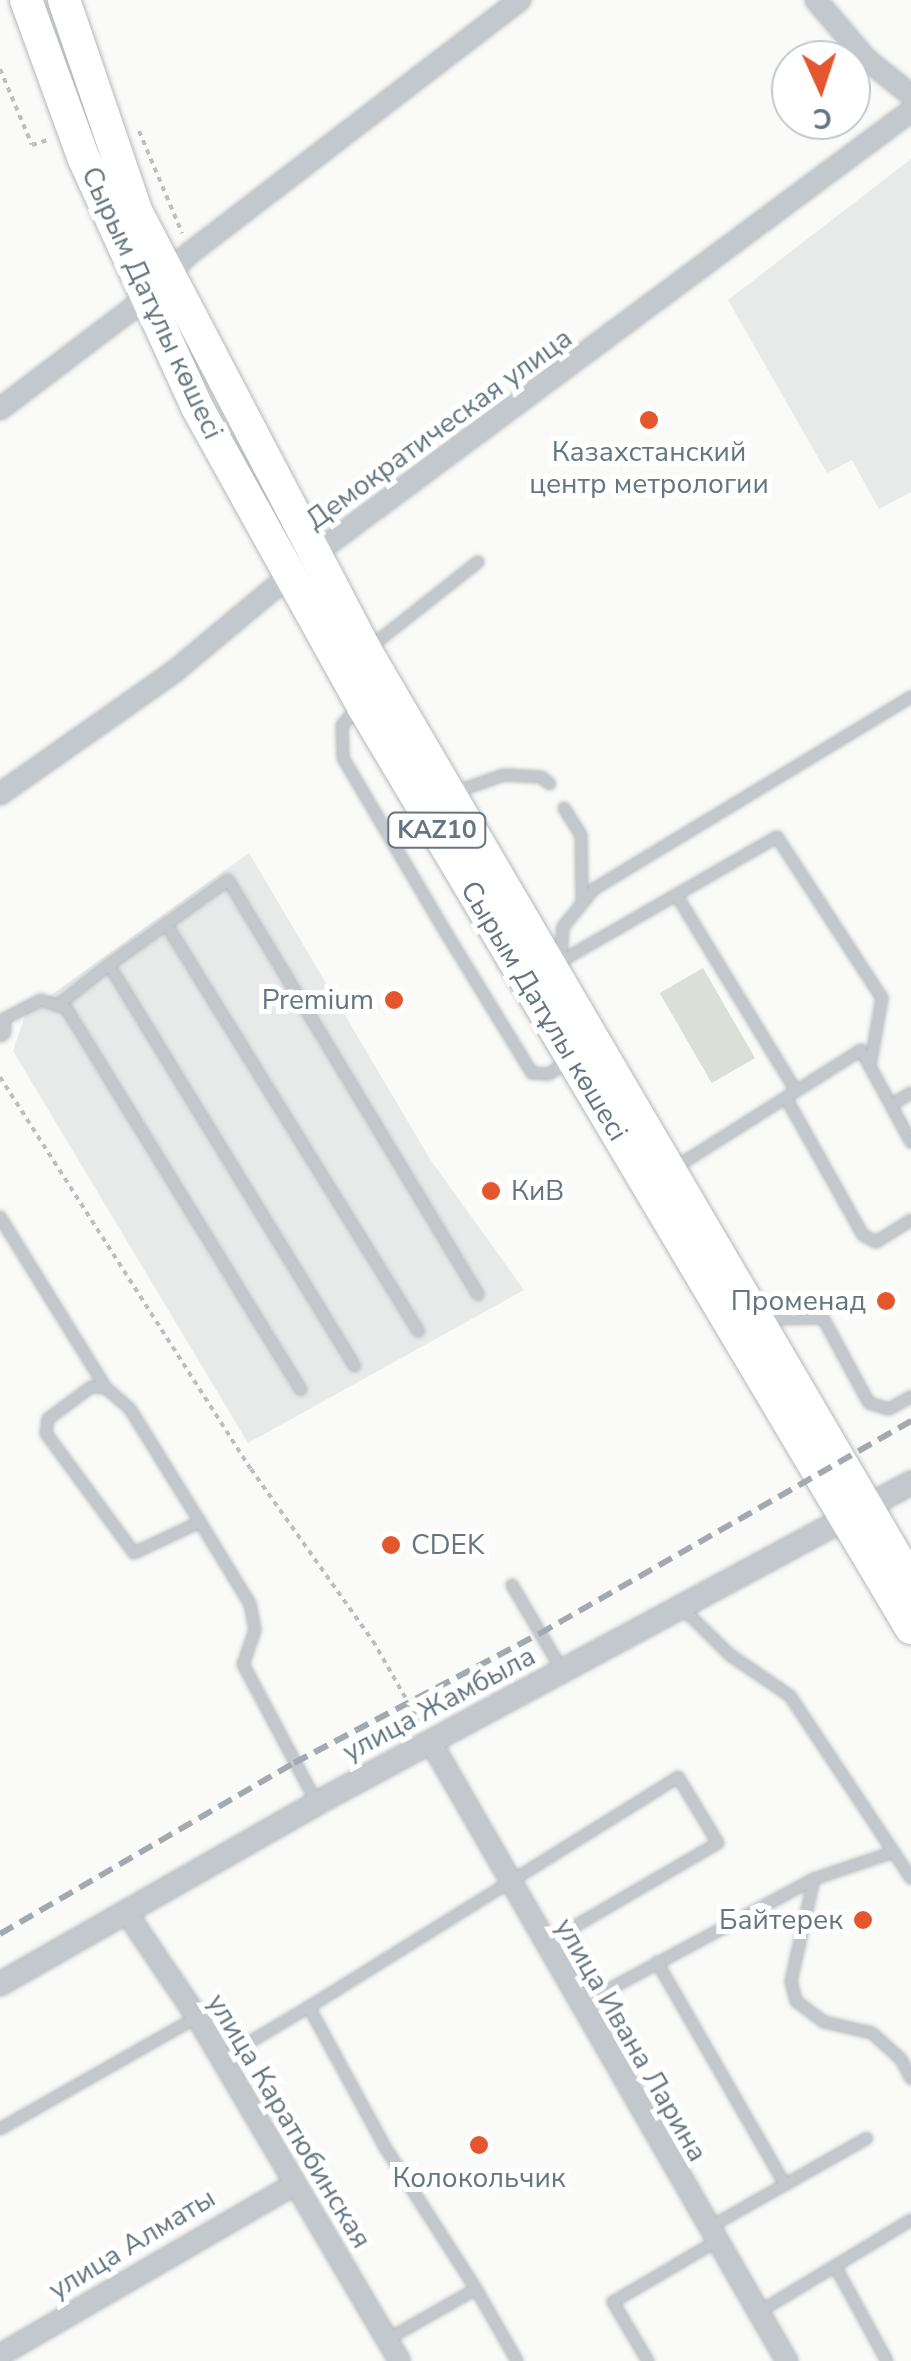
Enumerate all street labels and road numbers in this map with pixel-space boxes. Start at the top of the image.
street label: Сырым Датұлы көшесі [74,161,230,445]
street label: Демократическая улица [299,321,579,537]
road number: KAZ10 [387,810,487,850]
street label: Сырым Датұлы көшесі [453,875,635,1147]
street label: улица Жамбыла [337,1639,541,1769]
street label: улица Ивана Ларина [548,1912,714,2168]
street label: улица Каратюбинская [200,1988,378,2254]
street label: улица Алматы [43,2181,221,2307]

